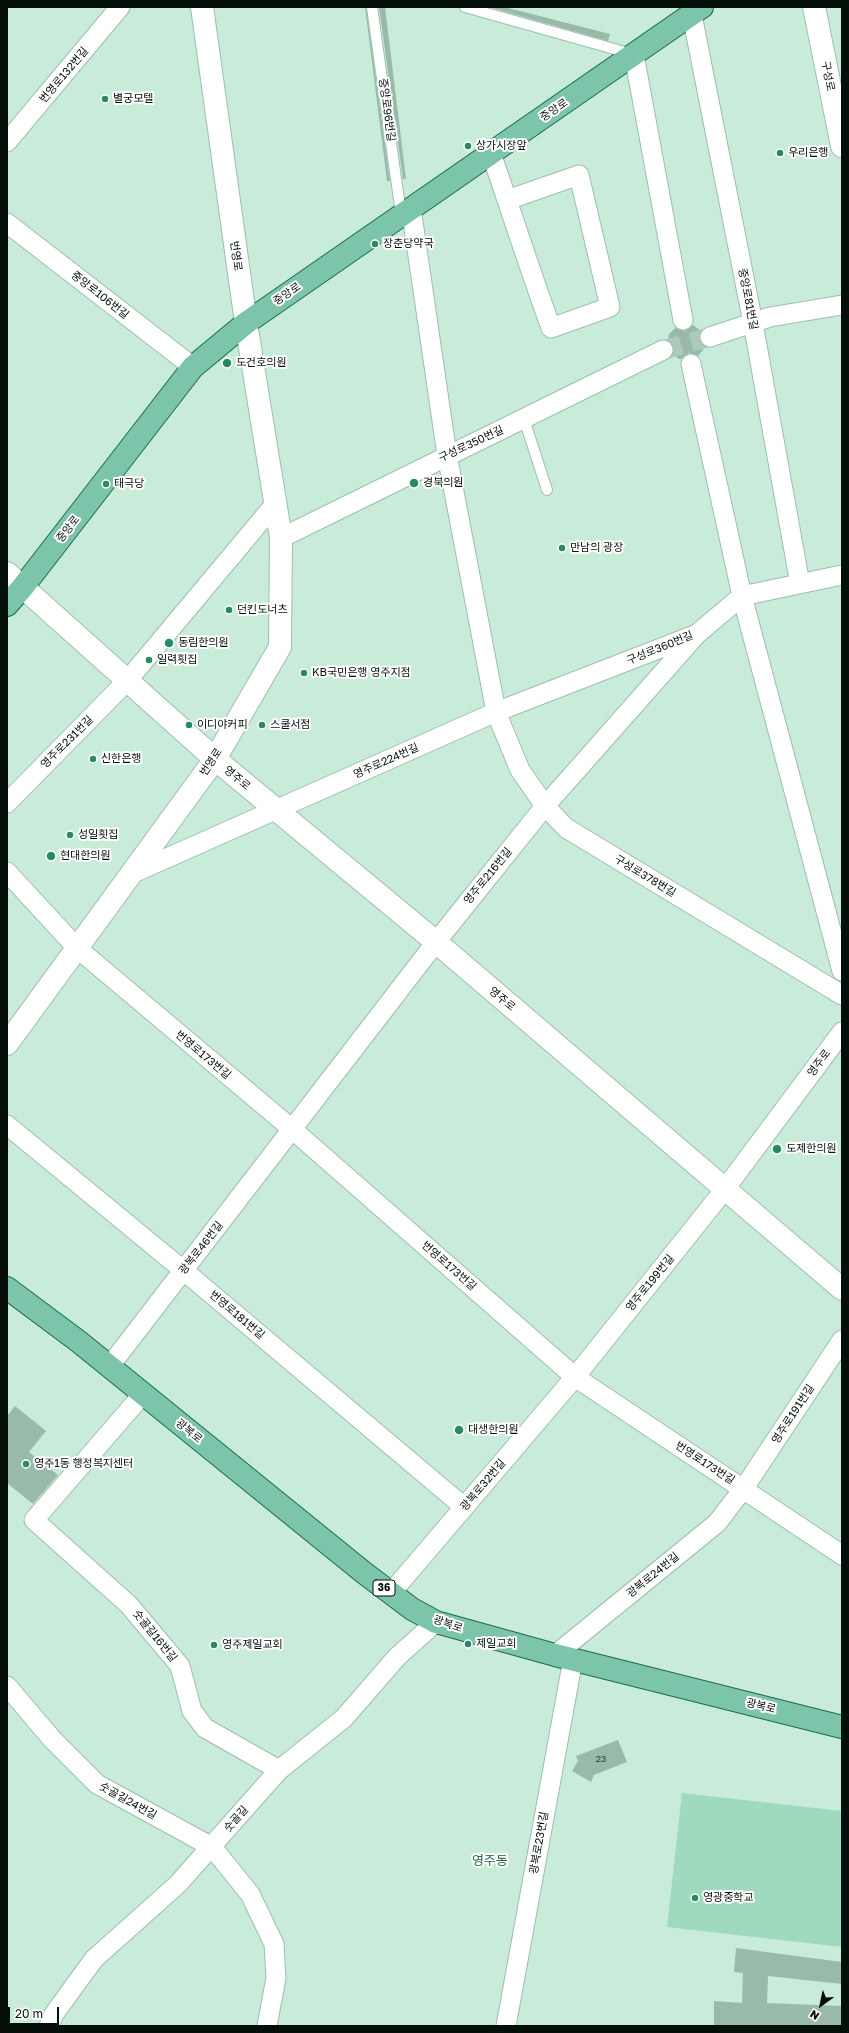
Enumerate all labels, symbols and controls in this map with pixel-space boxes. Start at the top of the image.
street label: 번영로132번길 [37,44,91,106]
street label: 구성로 [819,60,837,92]
street label: 중앙로96번길 [376,77,398,143]
place label: 별궁모텔 [113,92,153,106]
marker: 별궁모텔 [100,94,110,104]
street label: 중앙로 [538,96,570,124]
place label: 상가시장앞 [476,139,527,153]
marker: 상가시장앞 [463,141,473,151]
place label: 우리은행 [788,146,828,160]
marker: 우리은행 [775,148,785,158]
place label: 장춘당약국 [383,237,434,251]
marker: 장춘당약국 [370,239,380,249]
street label: 번영로 [227,240,245,272]
street label: 중앙로81번길 [736,267,760,331]
street label: 중앙로106번길 [69,268,131,322]
street label: 중앙로 [271,280,303,308]
place label: 도건호의원 [236,356,287,370]
marker: 도건호의원 [221,357,233,369]
street label: 구성로350번길 [436,423,506,465]
place label: 경북의원 [423,476,463,490]
place label: 태극당 [114,477,144,491]
marker: 경북의원 [408,477,420,489]
marker: 태극당 [101,479,111,489]
street label: 중앙로 [53,513,83,545]
place label: 만남의 광장 [570,541,623,555]
marker: 만남의 광장 [557,543,567,553]
place label: 던킨도너츠 [237,603,288,617]
marker: 던킨도너츠 [224,605,234,615]
street label: 구성로360번길 [625,629,695,667]
place label: 동림한의원 [178,636,229,650]
marker: 동림한의원 [163,637,175,649]
place label: 일력횟집 [157,653,197,667]
marker: 일력횟집 [144,655,154,665]
place label: KB국민은행 영주지점 [312,666,411,680]
marker: KB국민은행 영주지점 [299,668,309,678]
street label: 영주로231번길 [38,713,96,771]
place label: 이디야커피 [197,718,248,732]
place label: 스쿨서점 [270,718,310,732]
marker: 이디야커피 [184,720,194,730]
marker: 스쿨서점 [257,720,267,730]
street label: 영주로224번길 [351,741,421,781]
street label: 번영로 [197,746,225,778]
place label: 신한은행 [101,752,141,766]
marker: 신한은행 [88,754,98,764]
street label: 영주로 [221,763,253,793]
place label: 성일횟집 [78,828,118,842]
marker: 성일횟집 [65,830,75,840]
street label: 영주로216번길 [461,845,515,907]
place label: 현대한의원 [60,849,111,863]
marker: 현대한의원 [45,850,57,862]
street label: 구성로378번길 [612,852,678,900]
street label: 영주로 [486,984,518,1014]
street label: 번영로173번길 [173,1028,233,1082]
street label: 영주로 [805,1047,833,1079]
place label: 도제한의원 [786,1142,837,1156]
marker: 도제한의원 [771,1143,783,1155]
street label: 광복로46번길 [176,1219,226,1277]
street label: 번영로173번길 [419,1239,479,1293]
street label: 영주로199번길 [623,1252,677,1314]
street label: 번영로181번길 [207,1288,267,1342]
street label: 영주로191번길 [769,1382,817,1446]
street label: 광복로 [173,1416,205,1446]
place label: 대생한의원 [468,1423,519,1437]
marker: 대생한의원 [453,1424,465,1436]
street label: 번영로173번길 [673,1439,737,1487]
street label: 광복로32번길 [458,1456,508,1514]
place label: 영주1동 행정복지센터 [34,1457,133,1471]
marker: 영주1동 행정복지센터 [21,1459,31,1469]
street label: 광복로24번길 [624,1550,682,1600]
road number: 36 [373,1580,395,1596]
street label: 숫골길16번길 [130,1608,180,1664]
street label: 광복로 [432,1613,464,1635]
place label: 제일교회 [476,1637,516,1651]
place label: 영주제일교회 [222,1638,283,1652]
marker: 제일교회 [463,1639,473,1649]
marker: 영주제일교회 [209,1640,219,1650]
street label: 광복로 [745,1696,777,1716]
house number: 23 [596,1754,606,1764]
street label: 숫골길24번길 [97,1780,159,1822]
street label: 숫골길 [221,1803,251,1835]
street label: 광복로23번길 [527,1811,551,1875]
district label: 영주동 [472,1853,508,1869]
place label: 영광중학교 [703,1891,754,1905]
marker: 영광중학교 [690,1893,700,1903]
north arrow [801,1985,841,2025]
scale bar [10,1999,61,2025]
text: 20 m [15,2006,43,2021]
text: N [807,2008,821,2023]

